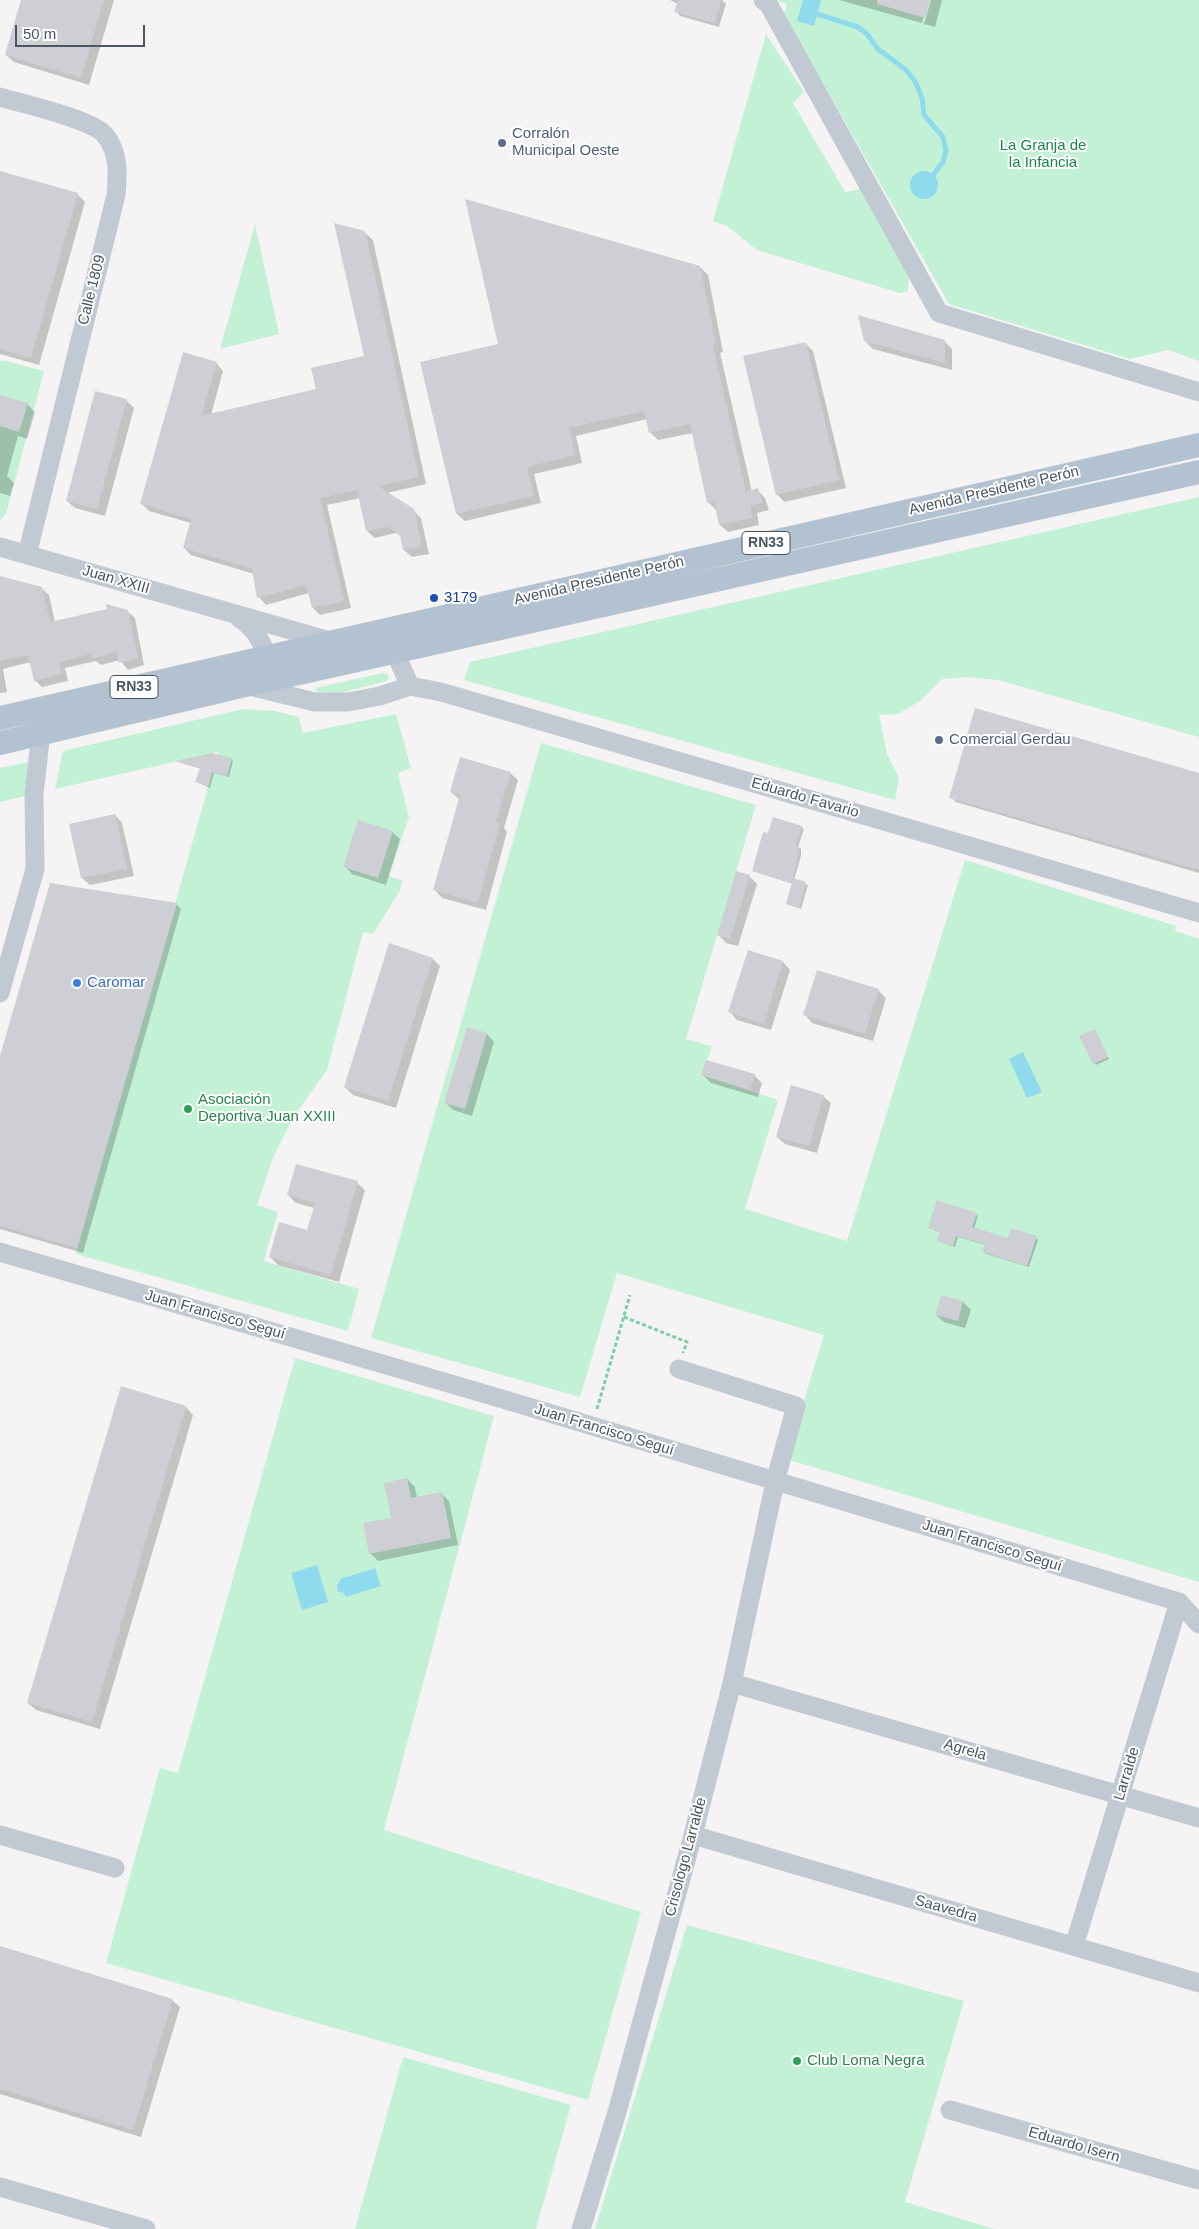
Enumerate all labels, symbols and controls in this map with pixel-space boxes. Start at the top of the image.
scale bar [18,15,148,47]
text: 50 m [23,25,56,42]
place label: Corralón Municipal Oeste [512,125,620,160]
marker: Corralón Municipal Oeste [496,137,508,149]
park label: La Granja de la Infancia [1000,137,1086,172]
street label: Calle 1809 [75,253,109,327]
street label: Avenida Presidente Perón [907,463,1081,519]
road number: RN33 [742,532,790,554]
street label: Avenida Presidente Perón [512,553,686,609]
street label: Juan XXIII [80,562,152,598]
place label: 3179 [444,589,477,607]
marker: 3179 [428,592,440,604]
road number: RN33 [110,676,158,699]
place label: Comercial Gerdau [949,731,1071,749]
marker: Comercial Gerdau [933,734,945,746]
street label: Eduardo Favario [749,774,861,822]
place label: Caromar [87,974,145,992]
marker: Caromar [71,977,83,989]
place label: Asociación Deportiva Juan XXIII [198,1091,336,1126]
marker: Asociación Deportiva Juan XXIII [182,1103,194,1115]
street label: Juan Francisco Seguí [143,1286,287,1344]
street label: Juan Francisco Seguí [532,1400,676,1460]
street label: Juan Francisco Seguí [920,1516,1064,1576]
street label: Agrela [942,1735,988,1765]
street label: Larralde [1110,1745,1144,1803]
street label: Crisologo Larralde [661,1795,711,1919]
street label: Saavedra [913,1891,979,1927]
place label: Club Loma Negra [807,2052,925,2070]
marker: Club Loma Negra [791,2055,803,2067]
street label: Eduardo Isern [1026,2123,1122,2167]

